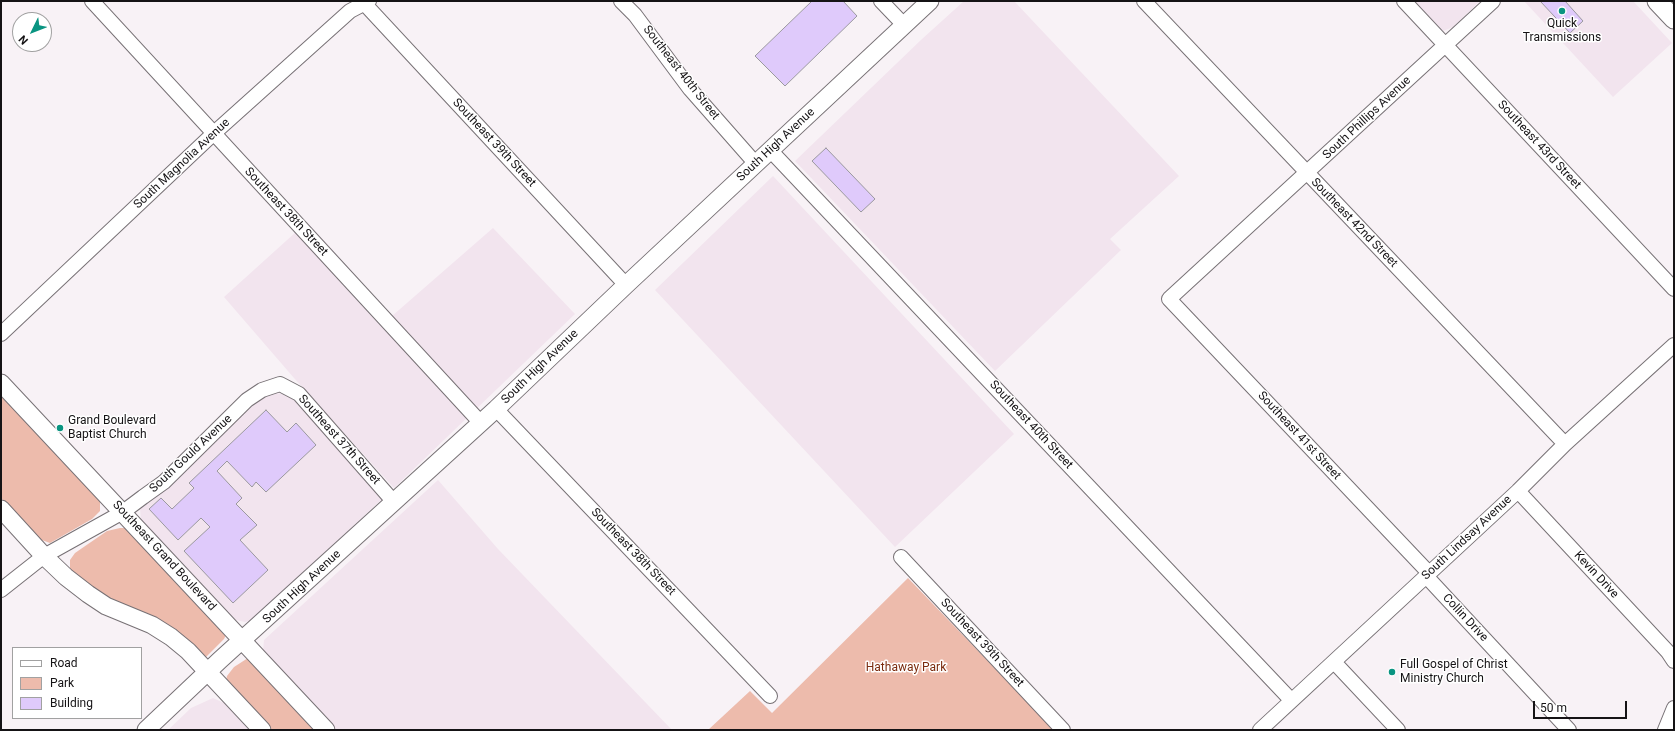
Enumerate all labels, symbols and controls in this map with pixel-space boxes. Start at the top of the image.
marker: Quick Transmissions [1557,6,1567,16]
north arrow [12,12,52,52]
place label: Quick Transmissions [1523,17,1601,45]
street label: Southeast 40th Street [640,23,722,123]
text: N [16,33,31,47]
street label: South Phillips Avenue [1320,73,1414,163]
street label: Southeast 39th Street [449,96,539,190]
street label: Southeast 43rd Street [1494,98,1584,192]
street label: South High Avenue [734,105,818,185]
street label: South Magnolia Avenue [131,116,233,212]
street label: Southeast 38th Street [241,165,331,259]
street label: Southeast 42nd Street [1308,175,1400,271]
street label: South High Avenue [499,327,581,407]
street label: Southeast 40th Street [986,378,1076,472]
street label: Southeast 41st Street [1254,389,1344,483]
street label: Southeast 37th Street [295,392,383,488]
street label: South Gould Avenue [147,412,235,496]
place label: Grand Boulevard Baptist Church [68,414,156,442]
marker: Grand Boulevard Baptist Church [55,423,65,433]
street label: South Lindsay Avenue [1419,493,1515,583]
street label: Southeast Grand Boulevard [109,498,219,614]
street label: Southeast 38th Street [588,505,678,599]
street label: South High Avenue [260,547,344,627]
street label: Kevin Drive [1571,549,1621,601]
street label: Collin Drive [1439,591,1491,645]
street label: Southeast 39th Street [937,596,1027,690]
legend [12,647,142,719]
text: Road [50,656,78,670]
place label: Full Gospel of Christ Ministry Church [1400,658,1508,686]
park label: Hathaway Park [866,661,946,675]
marker: Full Gospel of Christ Ministry Church [1387,667,1397,677]
text: Park [50,676,74,690]
scale bar [1535,693,1629,719]
text: Building [50,696,93,710]
text: 50 m [1540,701,1567,715]

